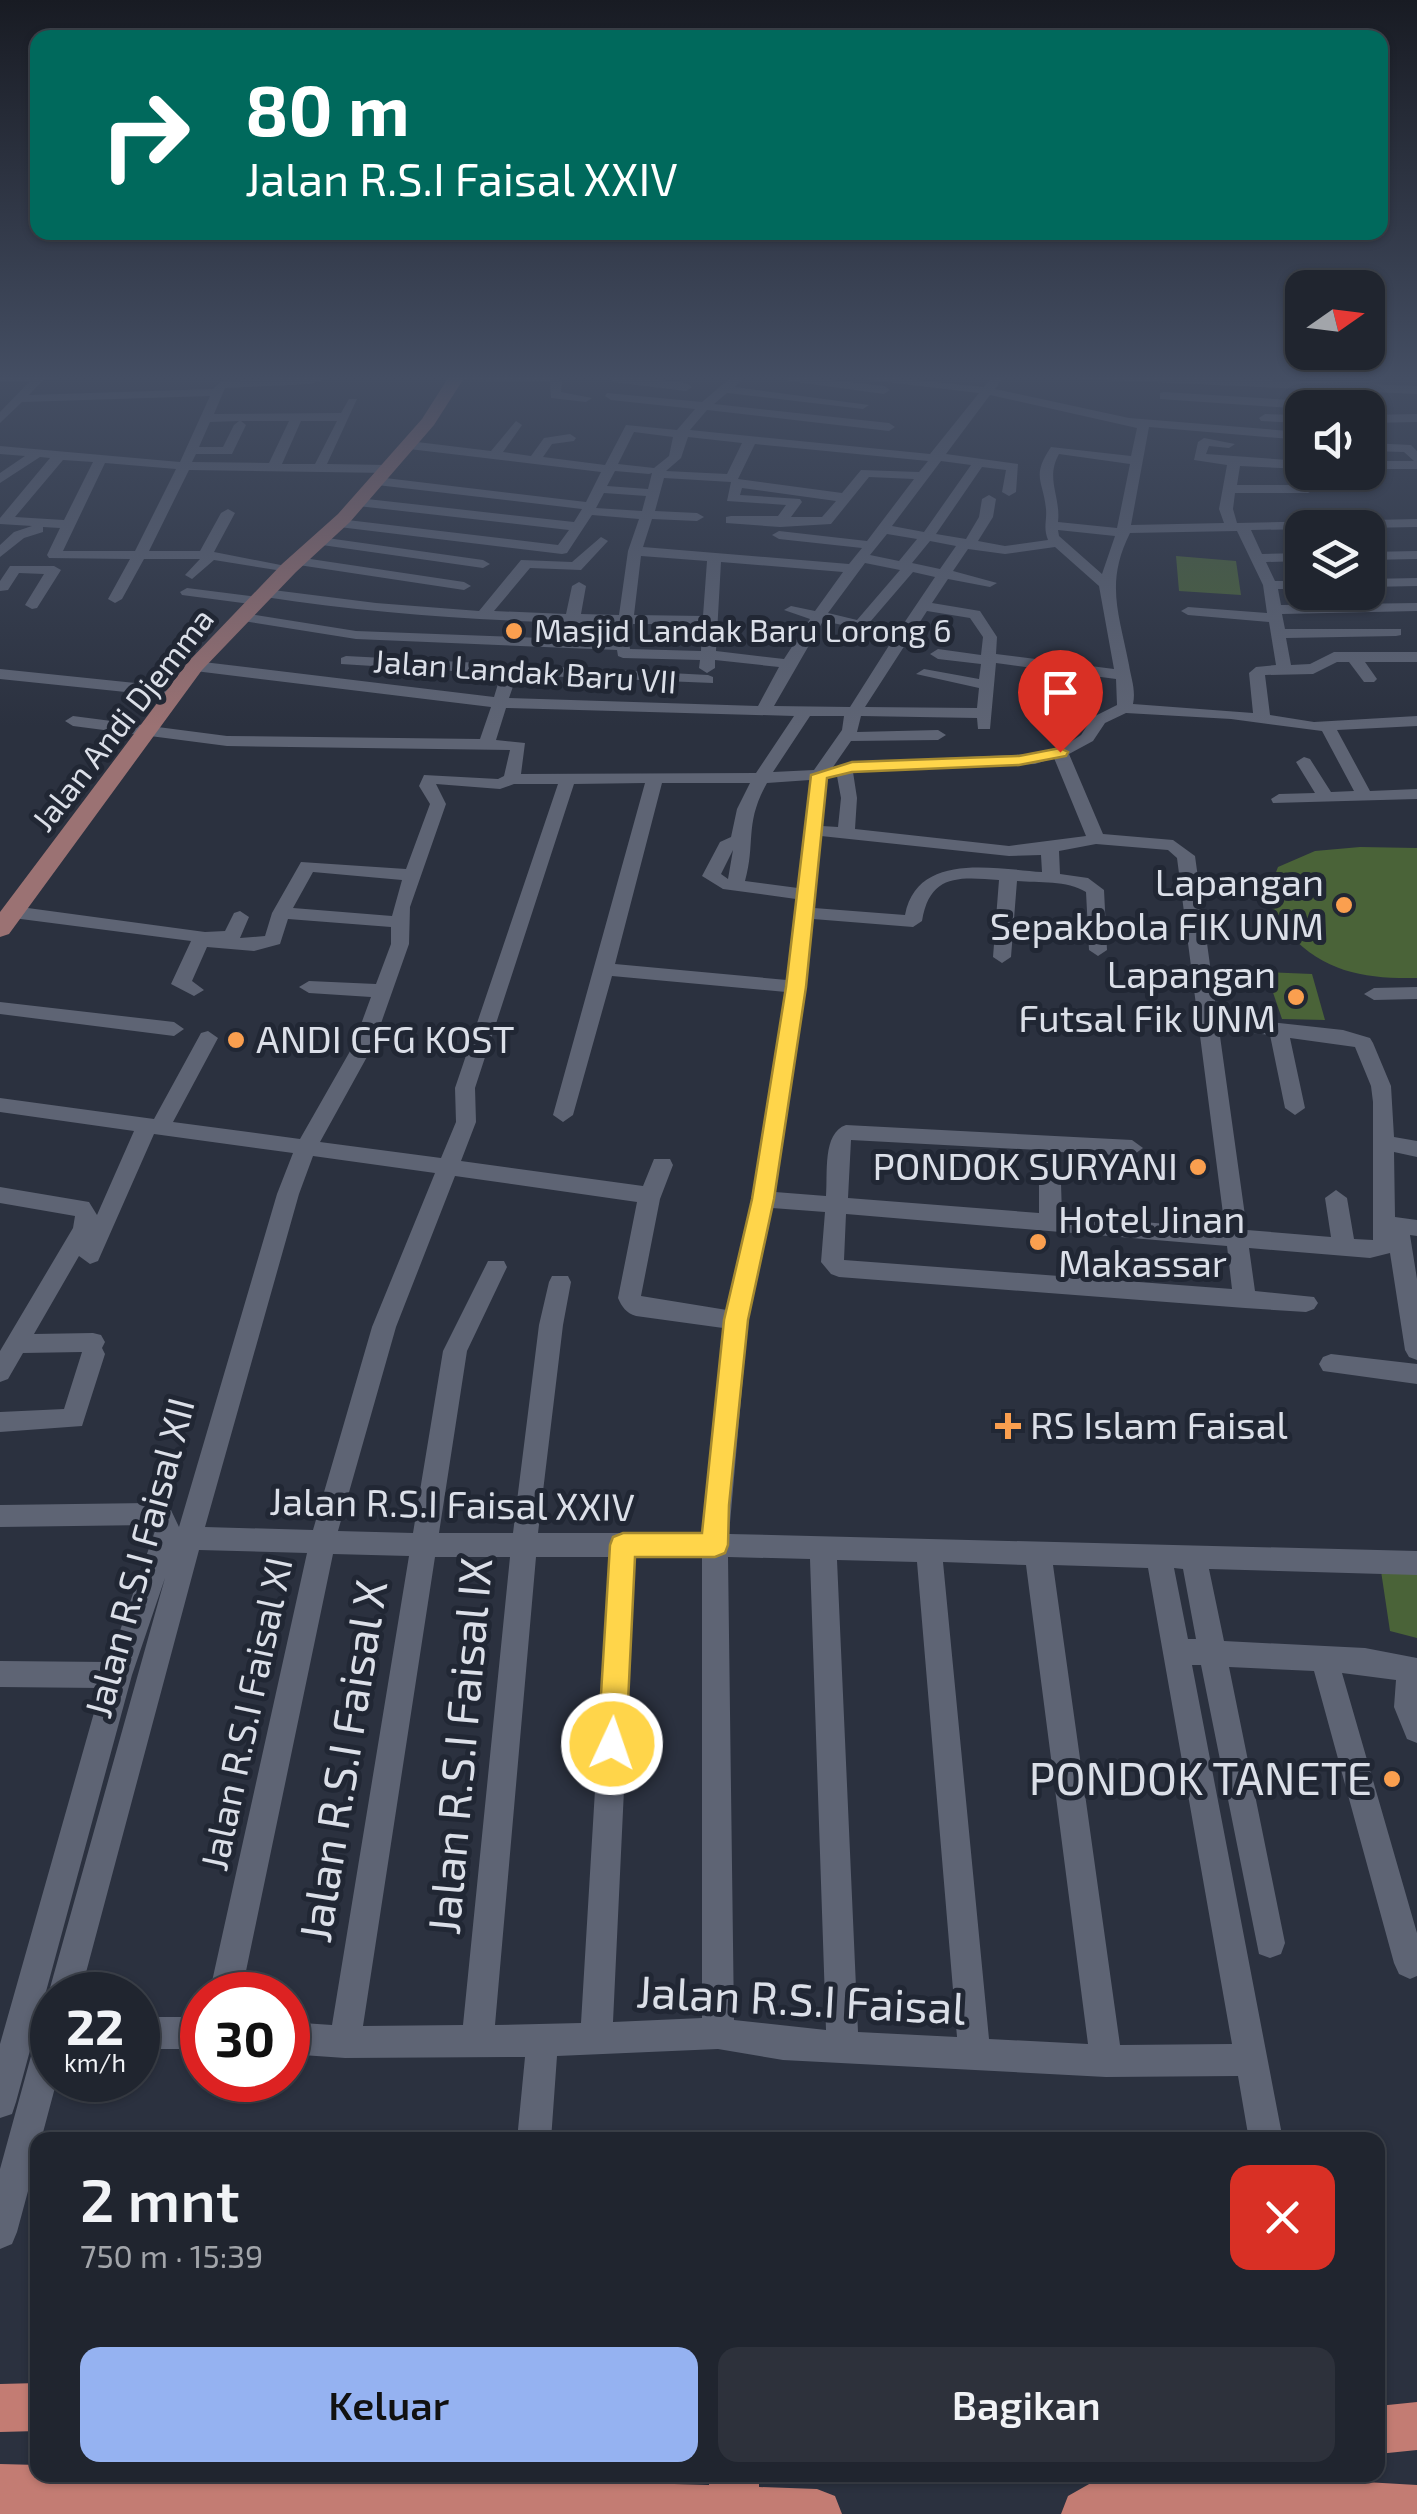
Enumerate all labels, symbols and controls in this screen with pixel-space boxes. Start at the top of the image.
text: 80 m [245,66,410,150]
icon: right [80,70,210,200]
text: Jalan R.S.I Faisal XXIV [245,151,678,205]
north arrow [1285,270,1385,370]
map controls [1285,270,1385,610]
button: sound [1285,390,1385,490]
button: layers [1285,510,1385,610]
street label: Jalan Andi Djemma [23,600,221,838]
place label: Masjid Landak Baru Lorong 6 [534,610,952,649]
marker: Masjid Landak Baru Lorong 6 [503,620,525,642]
street label: Jalan Landak Baru VII [372,640,678,700]
pin [1018,650,1103,753]
icon: arrive [1033,665,1088,720]
place label: Lapangan Sepakbola FIK UNM [990,858,1324,948]
marker: Lapangan Sepakbola FIK UNM [1333,894,1355,916]
place label: Lapangan Futsal Fik UNM [1018,950,1276,1040]
marker: Lapangan Futsal Fik UNM [1285,986,1307,1008]
place label: ANDI CFG KOST [256,1015,515,1061]
marker: ANDI CFG KOST [225,1029,247,1051]
place label: PONDOK SURYANI [873,1142,1178,1188]
marker: PONDOK SURYANI [1187,1156,1209,1178]
place label: Hotel Jinan Makassar [1058,1195,1245,1285]
marker: Hotel Jinan Makassar [1027,1231,1049,1253]
street label: Jalan R.S.I Faisal XII [73,1393,203,1722]
place label: RS Islam Faisal [1030,1401,1288,1447]
marker: RS Islam Faisal [995,1413,1021,1439]
street label: Jalan R.S.I Faisal XXIV [269,1477,635,1529]
street label: Jalan R.S.I Faisal XI [189,1553,301,1874]
street label: Jalan R.S.I Faisal IX [415,1555,501,1936]
street label: Jalan R.S.I Faisal X [286,1576,396,1946]
position arrow [560,1692,664,1796]
place label: PONDOK TANETE [1029,1750,1372,1804]
marker: PONDOK TANETE [1381,1768,1403,1790]
street label: Jalan R.S.I Faisal [635,1962,967,2034]
speed limit sign: 30 [180,1972,310,2102]
text: 22 [66,1995,124,2055]
text: km/h [64,2047,126,2077]
text: 2 mnt [80,2162,240,2234]
button: close [1230,2165,1335,2270]
text: 750 m · 15:39 [80,2236,263,2274]
button: Keluar [80,2347,698,2462]
button: Bagikan [718,2347,1335,2462]

